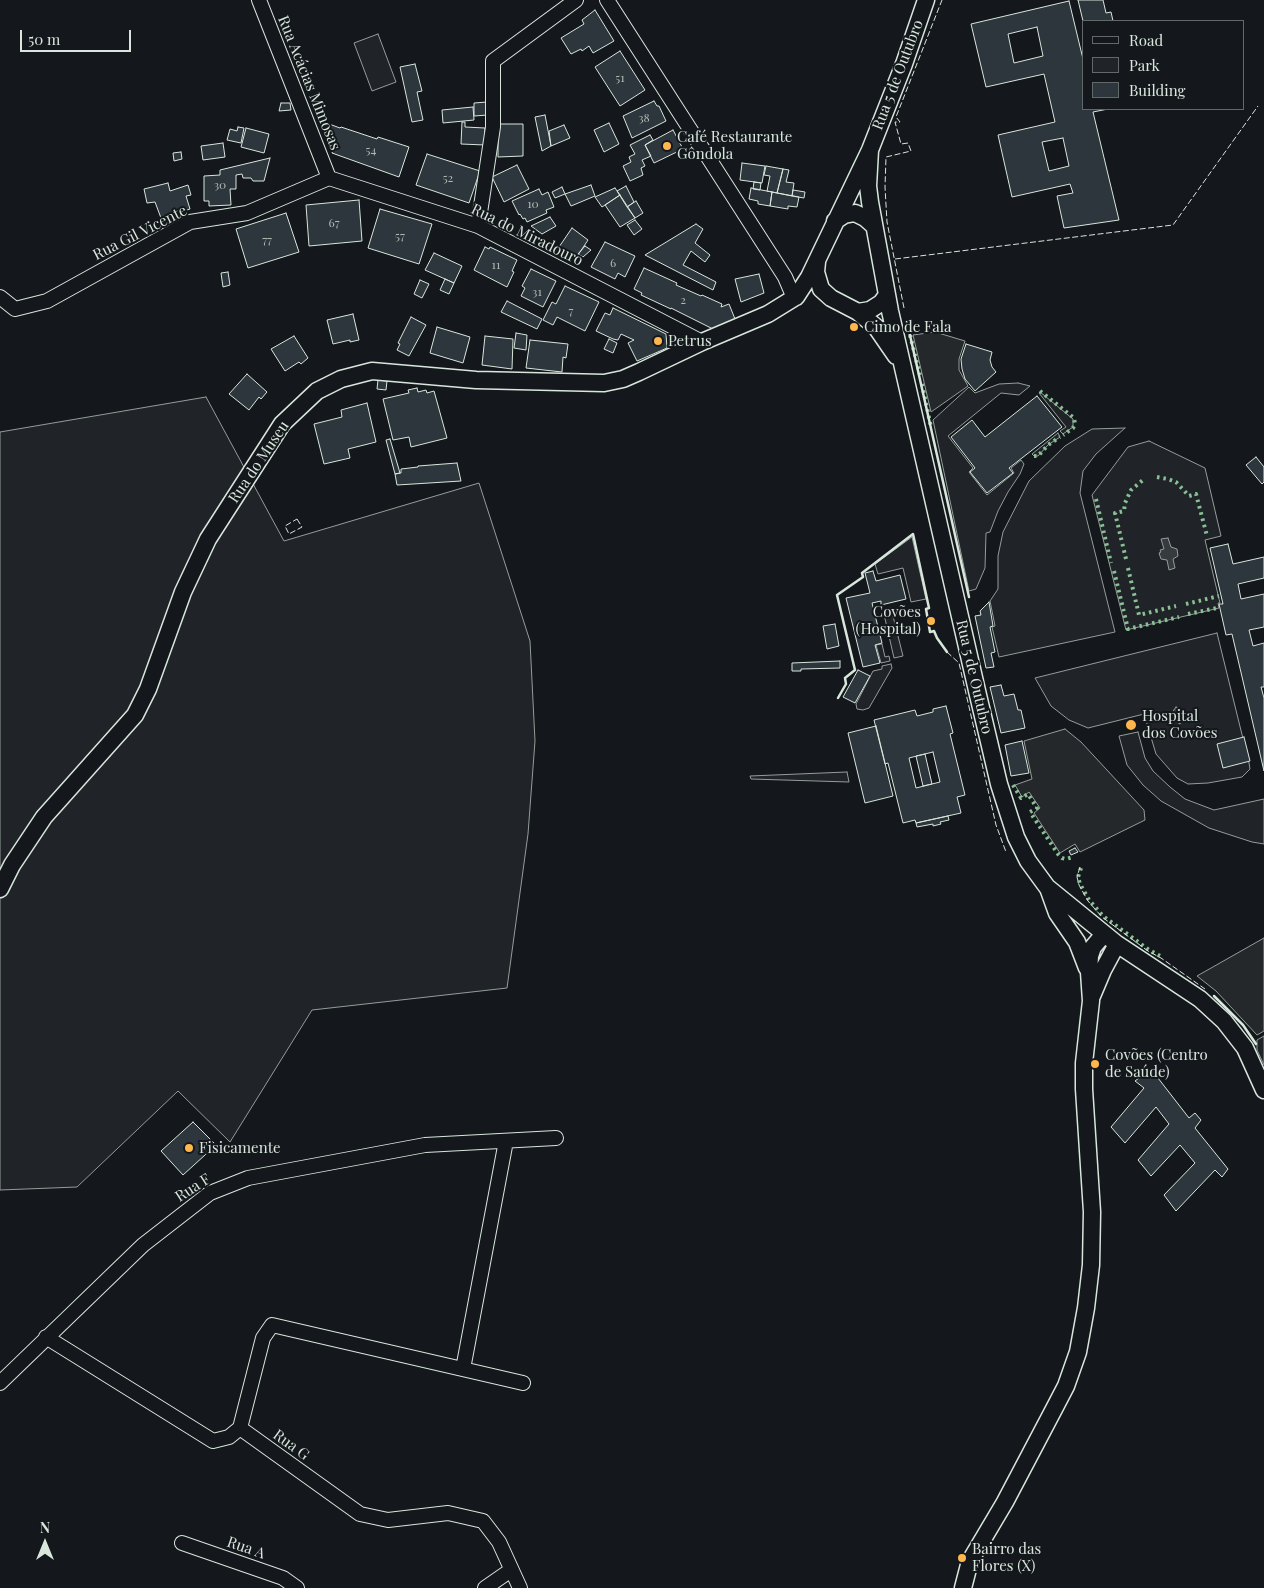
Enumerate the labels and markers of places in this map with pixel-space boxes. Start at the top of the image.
place label: Café Restaurante Gôndola [677,128,792,163]
marker: Café Restaurante Gôndola [661,140,673,152]
place label: Cimo de Fala [864,318,952,336]
marker: Cimo de Fala [848,321,860,333]
place label: Petrus [668,332,712,350]
marker: Petrus [652,335,664,347]
place label: Covões (Hospital) [855,603,921,638]
marker: Covões (Hospital) [925,615,937,627]
place label: Hospital dos Covões [1142,707,1218,742]
marker: Hospital dos Covões [1124,718,1138,732]
place label: Covões (Centro de Saúde) [1105,1046,1208,1081]
marker: Covões (Centro de Saúde) [1089,1058,1101,1070]
place label: Fisicamente [199,1139,281,1157]
marker: Fisicamente [183,1142,195,1154]
place label: Bairro das Flores (X) [972,1540,1041,1575]
marker: Bairro das Flores (X) [956,1552,968,1564]

